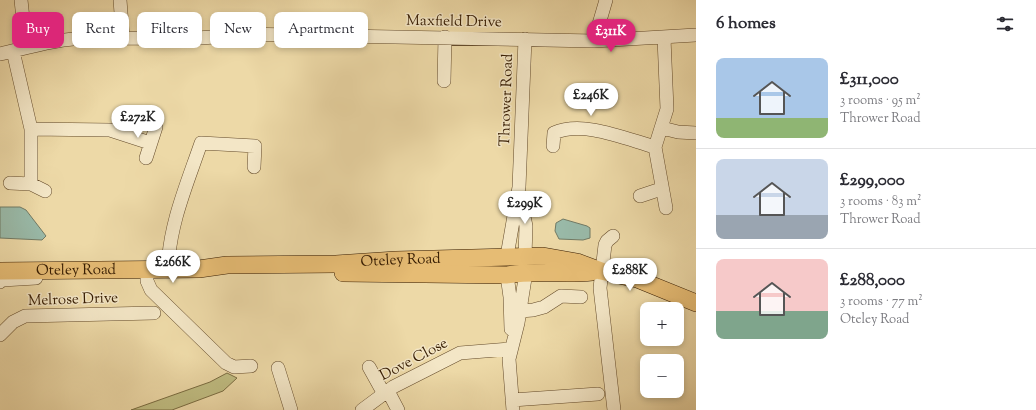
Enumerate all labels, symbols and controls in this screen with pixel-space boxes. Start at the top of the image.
street label: Maxfield Drive [406,11,502,33]
chip: Buy [12,12,64,48]
chip: Rent [72,12,129,48]
chip: Filters [137,12,202,48]
chip: New [210,12,266,48]
chip: Apartment [274,12,368,48]
text: 6 homes [716,12,776,36]
icon: filters [994,13,1016,35]
pin: £311K [583,19,639,53]
text: £311K [596,23,626,41]
street label: Thrower Road [495,53,519,147]
text: £311,000 [840,68,899,92]
icon: home [748,74,796,122]
pin: £246K [563,83,619,117]
text: £246K [573,87,609,105]
text: 3 rooms · 95 m² [840,92,921,110]
pin: £272K [110,105,166,139]
text: £272K [120,109,156,127]
text: Thrower Road [840,110,921,128]
text: £299,000 [840,169,905,193]
icon: home [748,175,796,223]
pin: £299K [497,191,553,225]
text: 3 rooms · 83 m² [840,193,921,211]
text: £299K [507,195,543,213]
text: Thrower Road [840,211,921,229]
street label: Oteley Road [360,248,441,273]
pin: £266K [145,250,201,284]
text: £266K [155,254,191,272]
pin: £288K [602,258,658,292]
street label: Oteley Road [36,259,117,281]
text: £288K [612,262,648,280]
text: £288,000 [840,269,905,293]
icon: home [748,275,796,323]
street label: Melrose Drive [27,288,119,312]
text: 3 rooms · 77 m² [840,293,923,311]
map controls [640,302,684,398]
button: + [640,302,684,346]
text: Oteley Road [840,311,909,329]
street label: Dove Close [376,333,452,387]
button: − [640,354,684,398]

